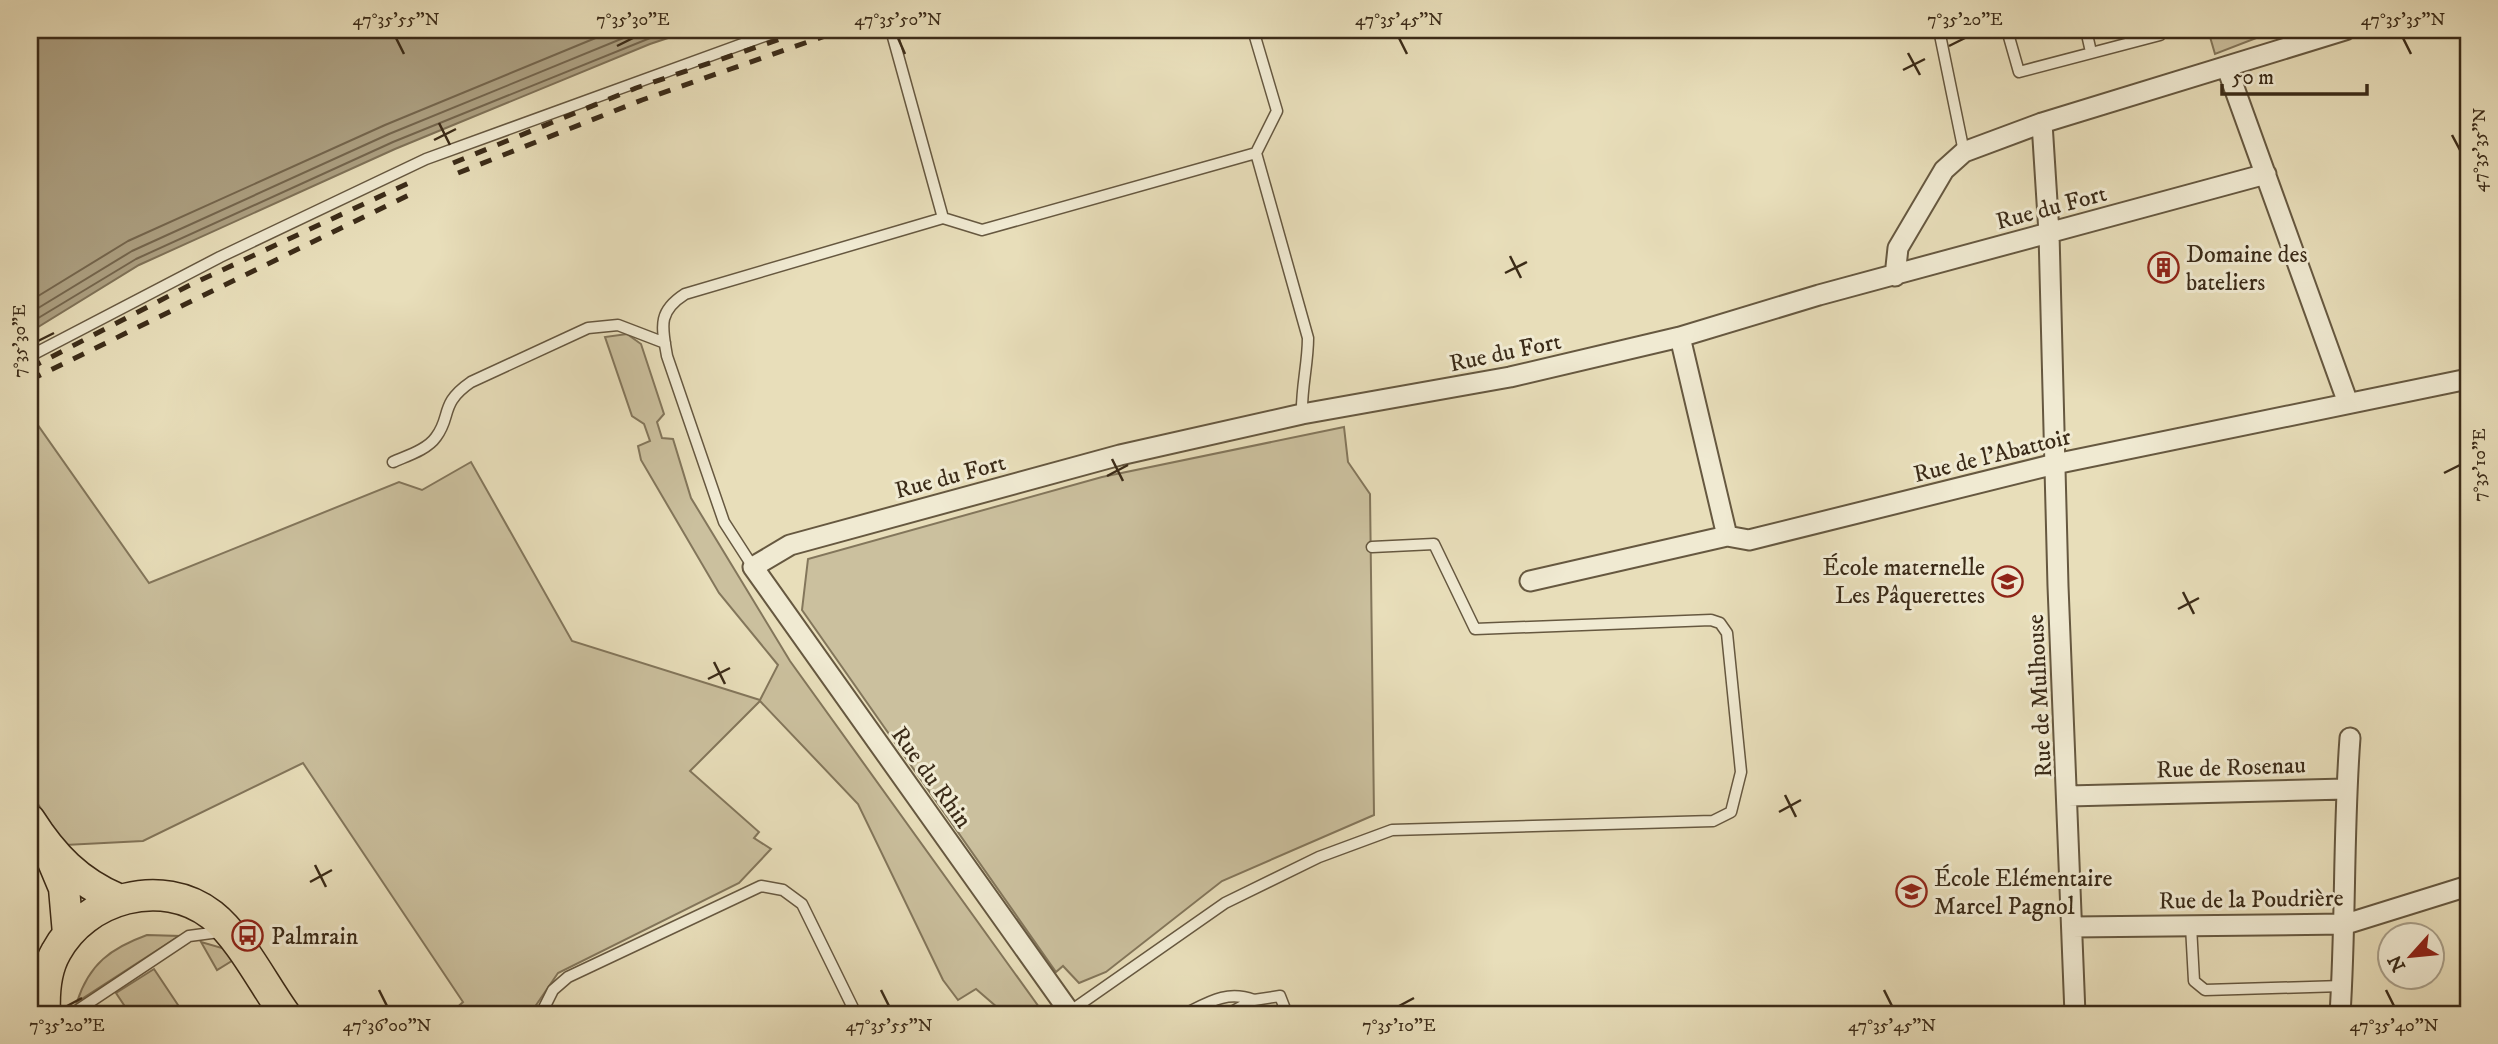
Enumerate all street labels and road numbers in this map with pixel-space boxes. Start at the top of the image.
street label: Rue du Fort [1993,179,2110,237]
street label: Rue du Fort [1447,326,1564,379]
street label: Rue de l'Abattoir [1910,422,2074,490]
street label: Rue du Fort [892,448,1009,506]
street label: Rue de Mulhouse [2021,613,2059,779]
street label: Rue du Rhin [884,721,978,835]
street label: Rue de Rosenau [2156,750,2306,786]
street label: Rue de la Poudrière [2158,883,2344,917]

